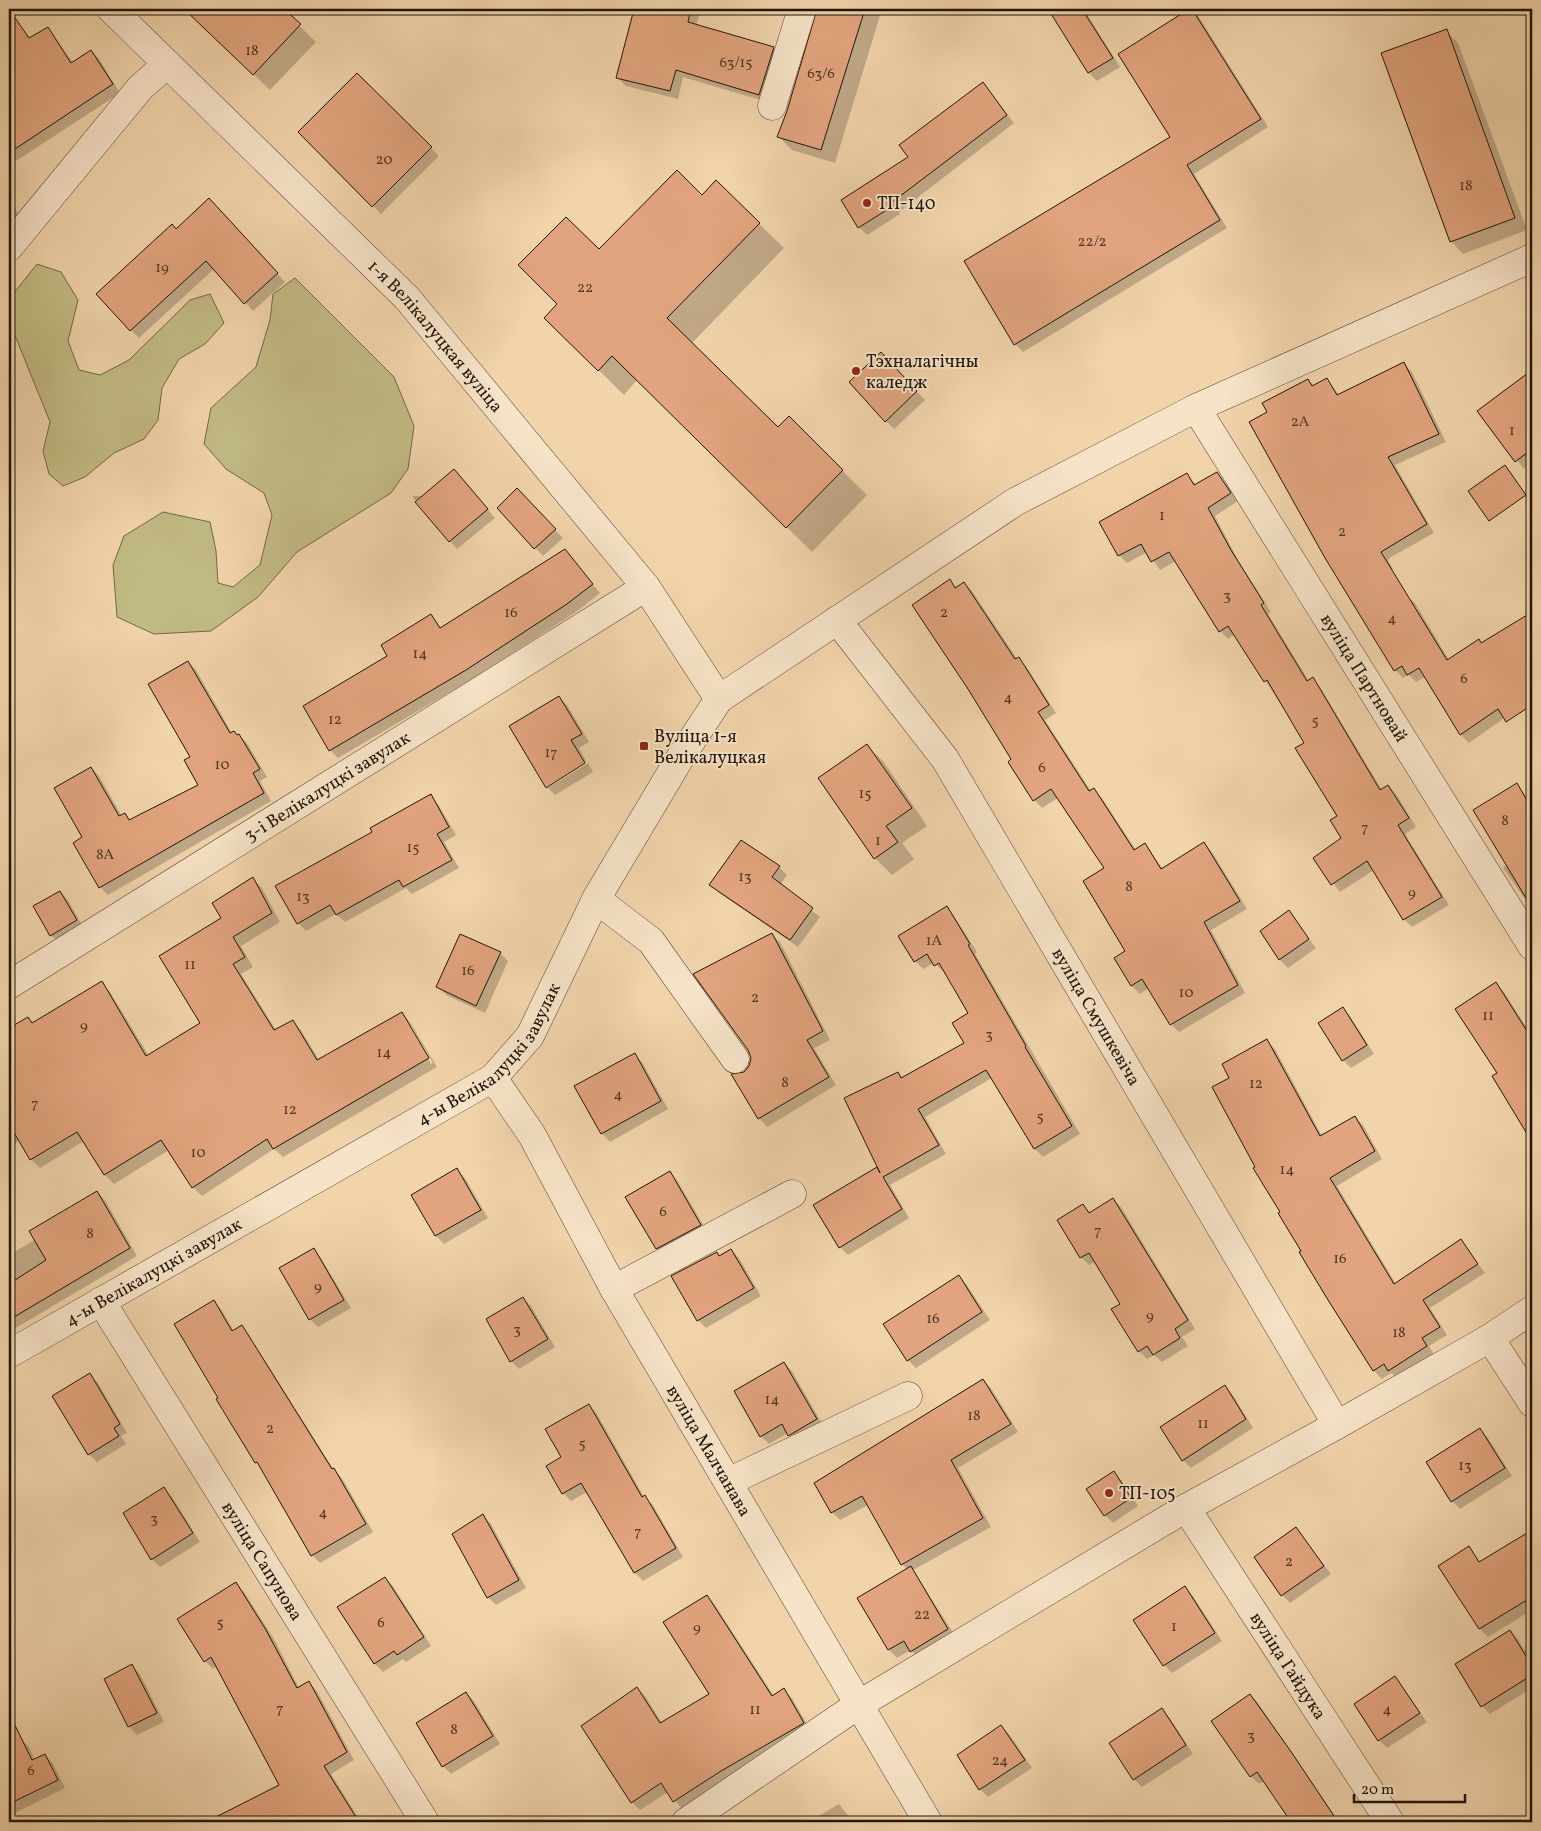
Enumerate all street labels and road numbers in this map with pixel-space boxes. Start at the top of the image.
street label: 1-я Велікалуцкая вуліца [361,255,508,419]
street label: вуліца Партновай [1314,609,1413,748]
street label: 3-і Велікалуцкі завулак [240,726,416,849]
street label: вуліца Смушкевіча [1045,944,1146,1091]
street label: 4-ы Велікалуцкі завулак [413,979,568,1133]
street label: 4-ы Велікалуцкі завулак [61,1213,247,1333]
street label: вуліца Малчанава [659,1381,756,1522]
street label: вуліца Сапунова [215,1497,308,1626]
street label: вуліца Гайдука [1243,1608,1331,1725]

